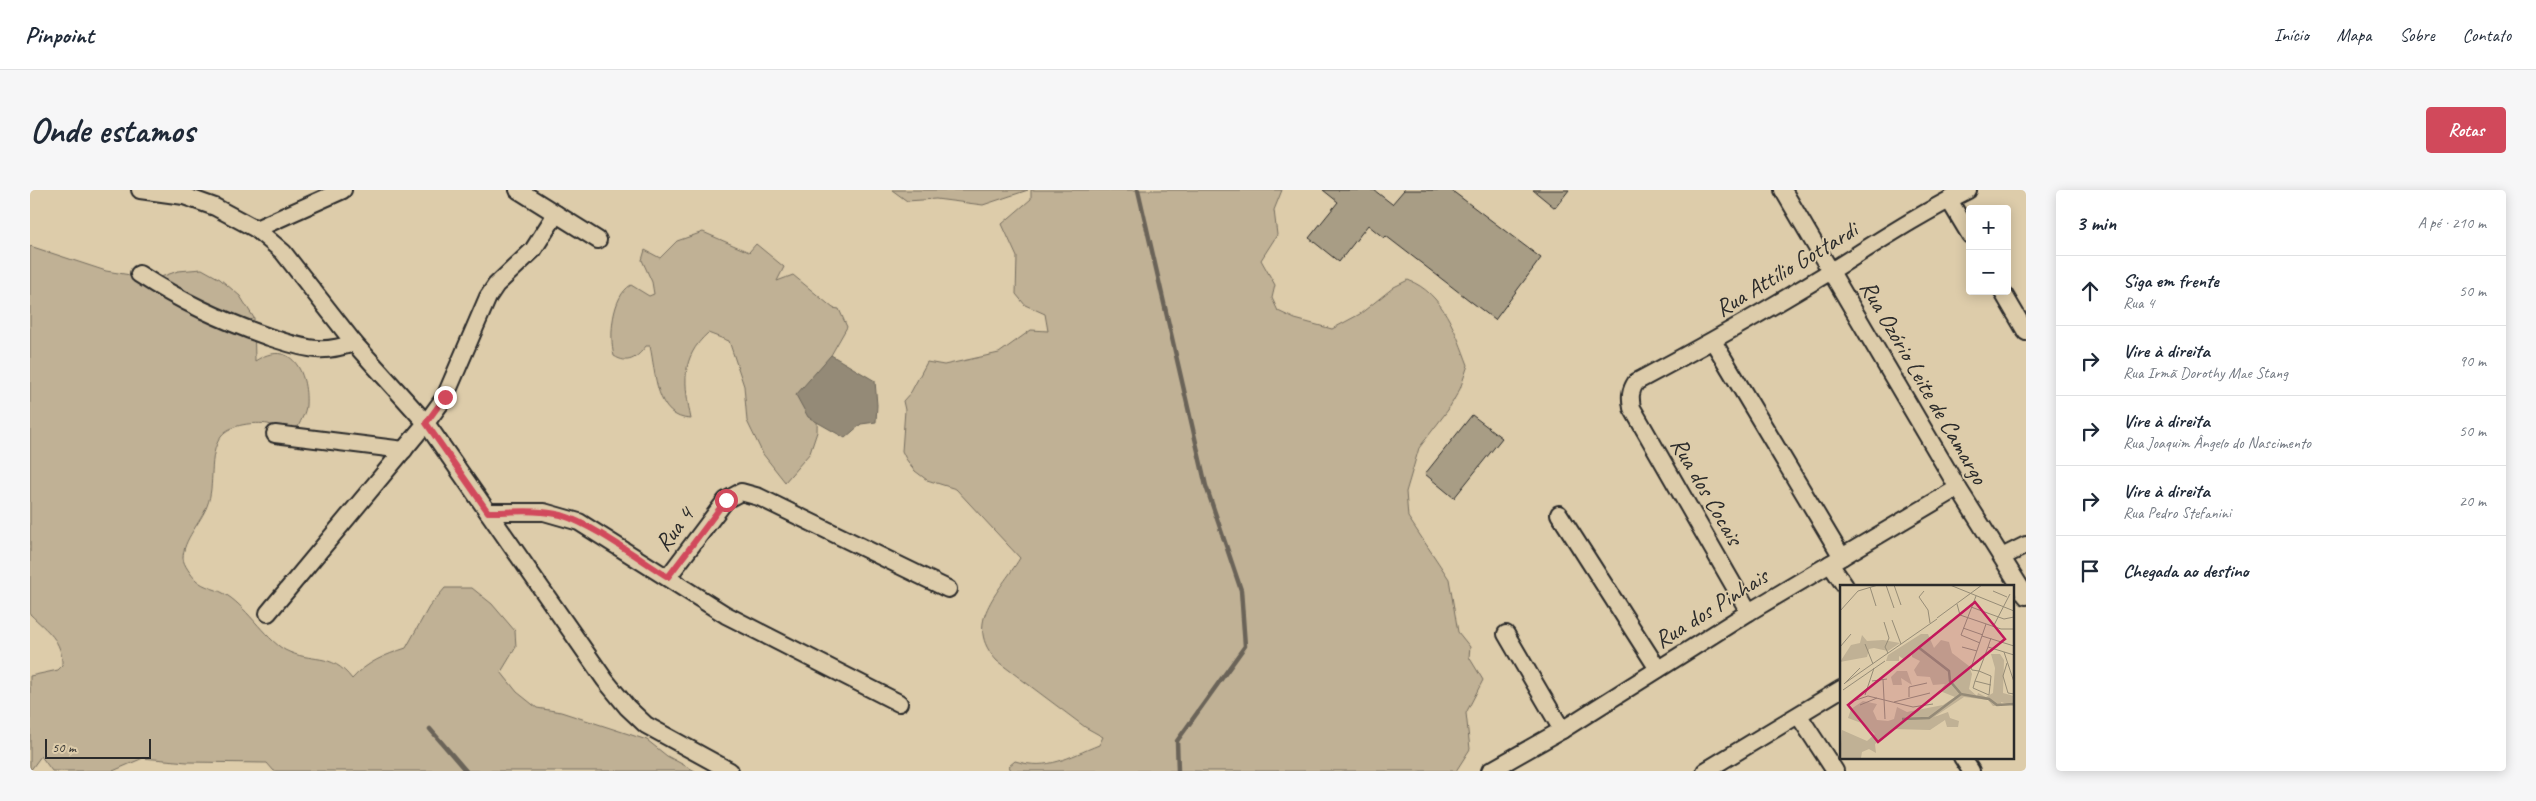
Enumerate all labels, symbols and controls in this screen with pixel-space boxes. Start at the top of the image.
text: Pinpoint [25,20,94,50]
text: Início [2274,24,2309,46]
text: Mapa [2337,24,2371,46]
text: Sobre [2399,24,2435,46]
text: Contato [2463,24,2511,46]
button: Rotas [2426,107,2506,153]
text: Onde estamos [30,108,195,153]
map controls [1966,205,2011,295]
button: + [1966,205,2011,250]
text: 3 min [2076,210,2116,236]
street label: Rua Attílio Gottardi [1709,213,1865,323]
text: A pé · 210 m [2418,213,2486,233]
button: − [1966,250,2011,295]
text: Siga em frente [2123,269,2219,293]
street label: Rua Ozório Leite de Camargo [1853,275,1995,491]
icon: ahead [2076,277,2104,305]
text: 50 m [2459,281,2486,301]
text: Rua 4 [2123,293,2155,313]
text: Vire à direita [2123,339,2210,363]
icon: right [2076,347,2104,375]
text: 90 m [2459,351,2486,371]
text: Rua Irmã Dorothy Mae Stang [2123,363,2288,383]
route end [434,386,457,409]
text: Vire à direita [2123,409,2210,433]
icon: right [2076,417,2104,445]
text: 50 m [2459,421,2486,441]
street label: Rua dos Cocais [1664,432,1751,553]
text: Rua Joaquim Ângelo do Nascimento [2123,433,2311,453]
text: Vire à direita [2123,479,2210,503]
icon: right [2076,487,2104,515]
route start [715,489,738,512]
text: 20 m [2459,491,2486,511]
street label: Rua 4 [648,499,702,557]
text: Rua Pedro Stefanini [2123,503,2231,523]
icon: arrive [2076,557,2104,585]
text: Chegada ao destino [2123,559,2249,583]
street label: Rua dos Pinhais [1649,560,1775,655]
inset map [1840,585,2014,758]
scale bar [45,736,151,759]
text: 50 m [52,739,76,756]

